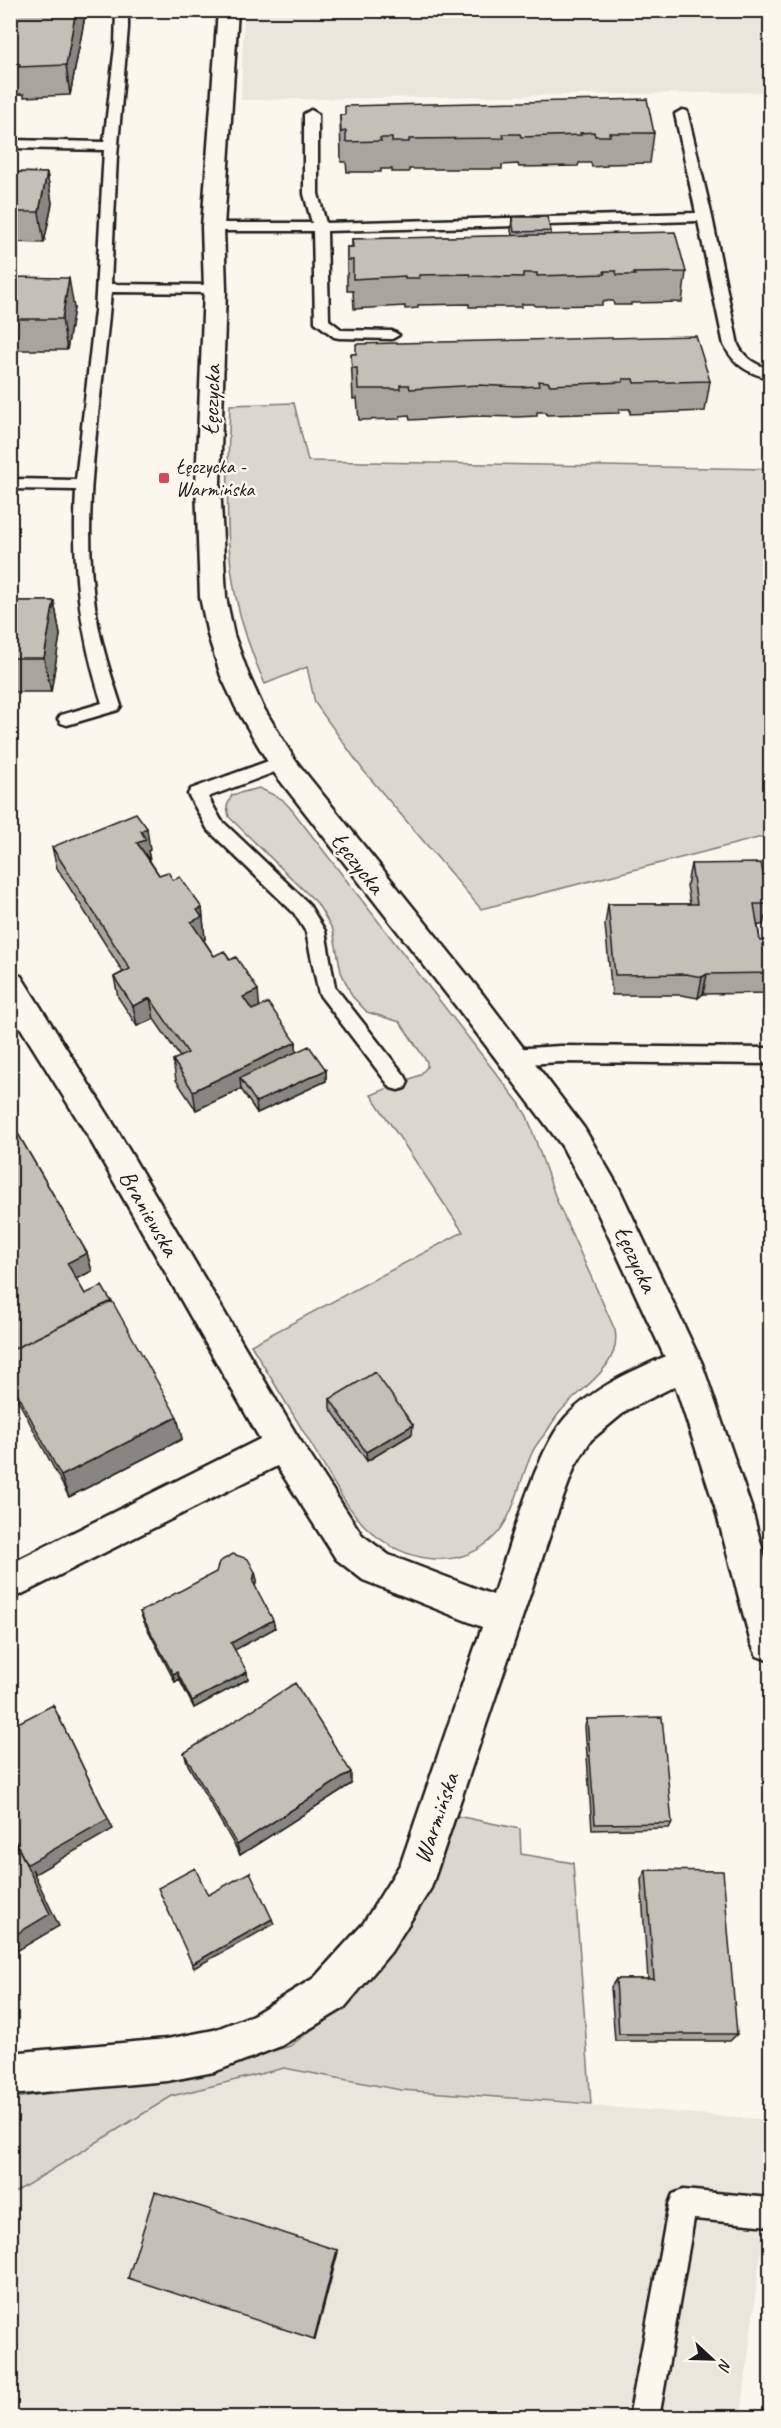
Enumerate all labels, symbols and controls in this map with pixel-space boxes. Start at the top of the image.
street label: Łęczycka [195,363,227,436]
place label: Łęczycka - Warmińska [176,454,255,502]
marker: Łęczycka - Warmińska [157,471,171,485]
street label: Łęczycka [325,826,392,901]
street label: Braniewska [112,1165,186,1263]
street label: Łęczycka [608,1221,665,1298]
street label: Warmińska [407,1767,466,1867]
north arrow [682,2329,742,2389]
text: N [713,2356,736,2375]

